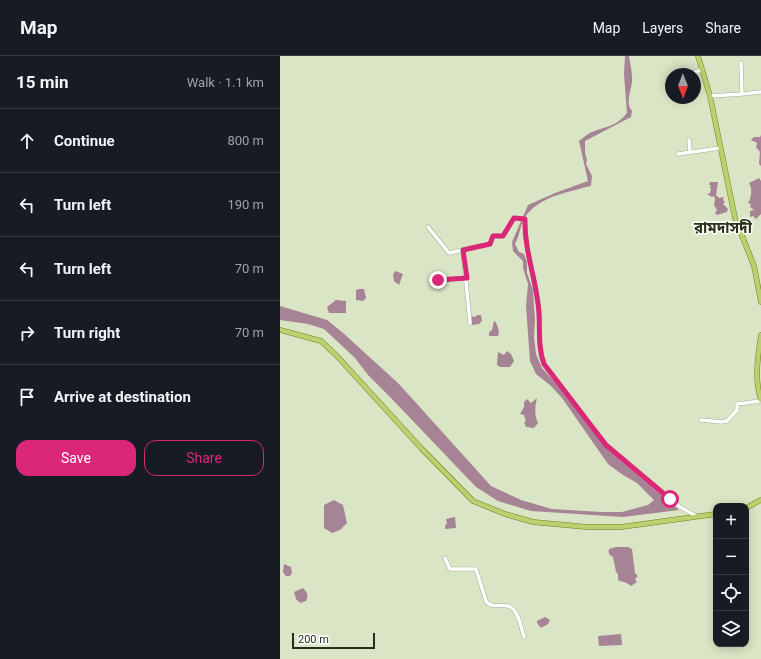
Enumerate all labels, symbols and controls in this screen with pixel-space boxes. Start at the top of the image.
text: Map [20,16,58,39]
text: Map [593,20,620,36]
text: Layers [642,20,683,36]
text: Share [705,20,741,36]
north arrow [665,68,701,104]
text: 15 min [16,72,69,92]
text: Walk · 1.1 km [187,75,264,90]
icon: ahead [16,130,38,152]
text: Continue [54,132,115,150]
text: 800 m [227,133,264,148]
icon: left [16,194,38,216]
text: Turn left [54,196,111,214]
text: 190 m [227,197,264,212]
district label: রামদাসদী [693,219,753,237]
icon: left [16,258,38,280]
text: Turn left [54,260,111,278]
text: 70 m [235,261,264,276]
route end [429,271,447,289]
icon: right [16,322,38,344]
text: Turn right [54,324,120,342]
text: 70 m [235,325,264,340]
icon: arrive [16,386,38,408]
text: Arrive at destination [54,388,191,406]
button: Save [16,440,136,476]
button: Share [144,440,264,476]
route start [661,490,679,508]
map controls [713,503,749,647]
button: + [713,503,749,539]
button: − [713,539,749,575]
button: locate [713,575,749,611]
button: layers [713,611,749,647]
scale bar [292,631,375,650]
text: 200 m [298,633,329,646]

